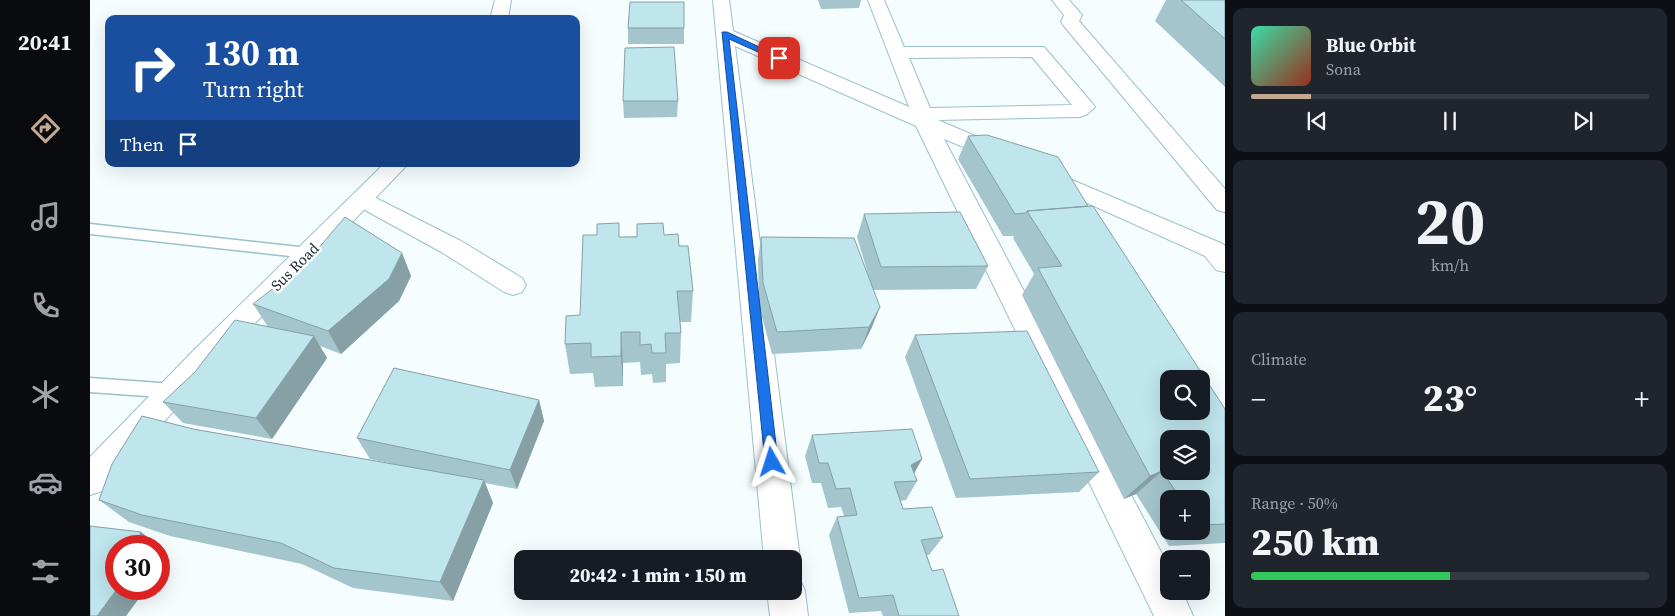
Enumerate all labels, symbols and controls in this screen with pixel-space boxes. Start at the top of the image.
text: 20:41 [18,27,72,57]
text: 130 m [203,29,299,77]
text: Blue Orbit [1326,32,1416,58]
icon: right [120,35,185,100]
pin [758,37,800,79]
icon: arrive [765,44,793,72]
text: Sona [1326,58,1361,80]
text: Turn right [203,74,304,104]
icon: previous [1303,107,1331,135]
icon: pause [1436,107,1464,135]
icon: next [1569,107,1597,135]
icon: directions [28,111,63,146]
icon: arrive [174,130,202,158]
text: Then [120,131,164,157]
text: 20 [1415,177,1485,266]
icon: music [28,199,63,234]
street label: Sus Road [266,238,324,295]
text: km/h [1431,254,1469,276]
icon: phone [28,288,63,323]
text: Climate [1251,348,1307,370]
map controls [1160,370,1210,600]
button: search [1160,370,1210,420]
text: 23° [1423,372,1477,424]
icon: climate [28,377,63,412]
text: − [1251,380,1266,418]
text: + [1634,380,1649,418]
button: layers [1160,430,1210,480]
position arrow [745,435,797,487]
icon: car [28,465,63,500]
button: + [1160,490,1210,540]
text: Range · 50% [1251,492,1338,514]
text: 250 km [1251,516,1379,568]
speed limit sign: 30 [105,535,170,600]
button: − [1160,550,1210,600]
icon: filters [28,554,63,589]
text: 20:42 · 1 min · 150 m [569,562,747,588]

